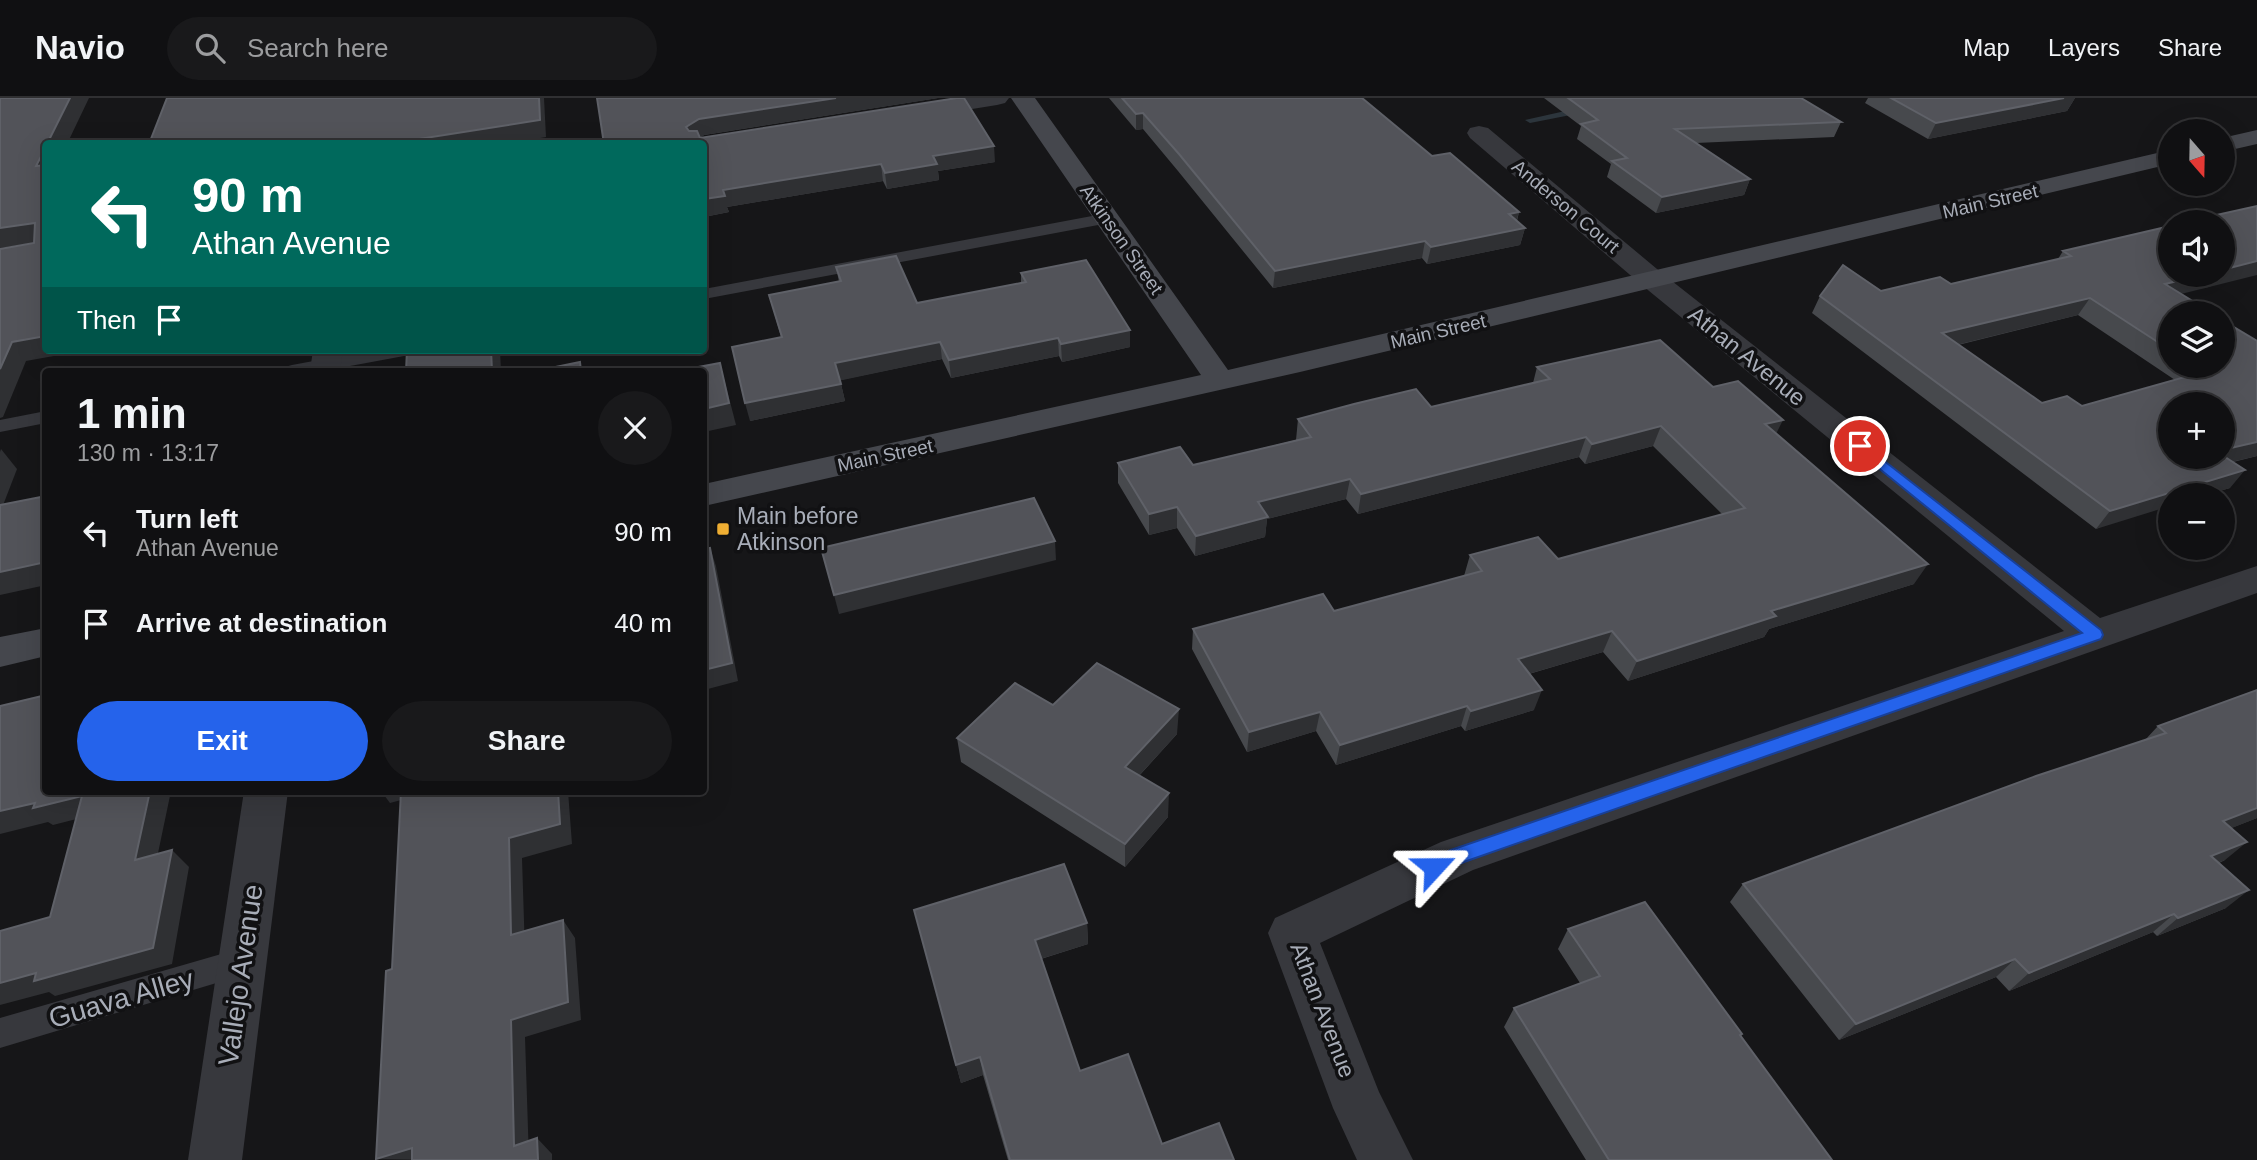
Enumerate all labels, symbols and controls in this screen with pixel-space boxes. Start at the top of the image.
search box [167,17,657,80]
text: Navio [35,29,125,66]
icon: search [191,29,229,67]
text: Search here [247,33,389,63]
text: Map [1963,34,2010,61]
text: Layers [2048,34,2120,61]
text: Share [2158,34,2222,61]
north arrow [2158,119,2235,196]
map controls [2158,119,2235,560]
street label: Anderson Court [1508,156,1624,258]
icon: left [77,168,168,259]
text: 90 m [192,168,304,222]
street label: Atkinson Street [1076,180,1168,299]
street label: Main Street [1940,180,2041,223]
button: sound [2158,210,2235,287]
text: Athan Avenue [192,225,391,261]
icon: arrive [150,301,188,339]
street label: Athan Avenue [1683,301,1811,411]
button: layers [2158,301,2235,378]
text: Then [77,305,136,335]
street label: Main Street [1388,310,1489,353]
text: 1 min [77,390,187,437]
button: close [598,391,672,465]
button: + [2158,392,2235,469]
pin [1830,416,1890,476]
icon: arrive [1841,427,1879,465]
street label: Main Street [835,435,936,476]
text: 130 m · 13:17 [77,440,219,466]
button: − [2158,483,2235,560]
place label: Main before Atkinson [737,503,858,555]
text: Turn left [136,504,238,534]
icon: left [77,514,115,552]
text: 90 m [614,517,672,547]
marker: Main before Atkinson [715,521,731,537]
text: Athan Avenue [136,535,279,561]
icon: arrive [77,605,115,643]
text: Arrive at destination [136,608,387,638]
text: 40 m [614,608,672,638]
button: Exit [77,701,368,781]
button: Share [382,701,672,781]
position arrow [1397,830,1471,904]
street label: Vallejo Avenue [212,882,269,1068]
street label: Athan Avenue [1285,939,1361,1081]
street label: Guava Alley [45,963,197,1034]

